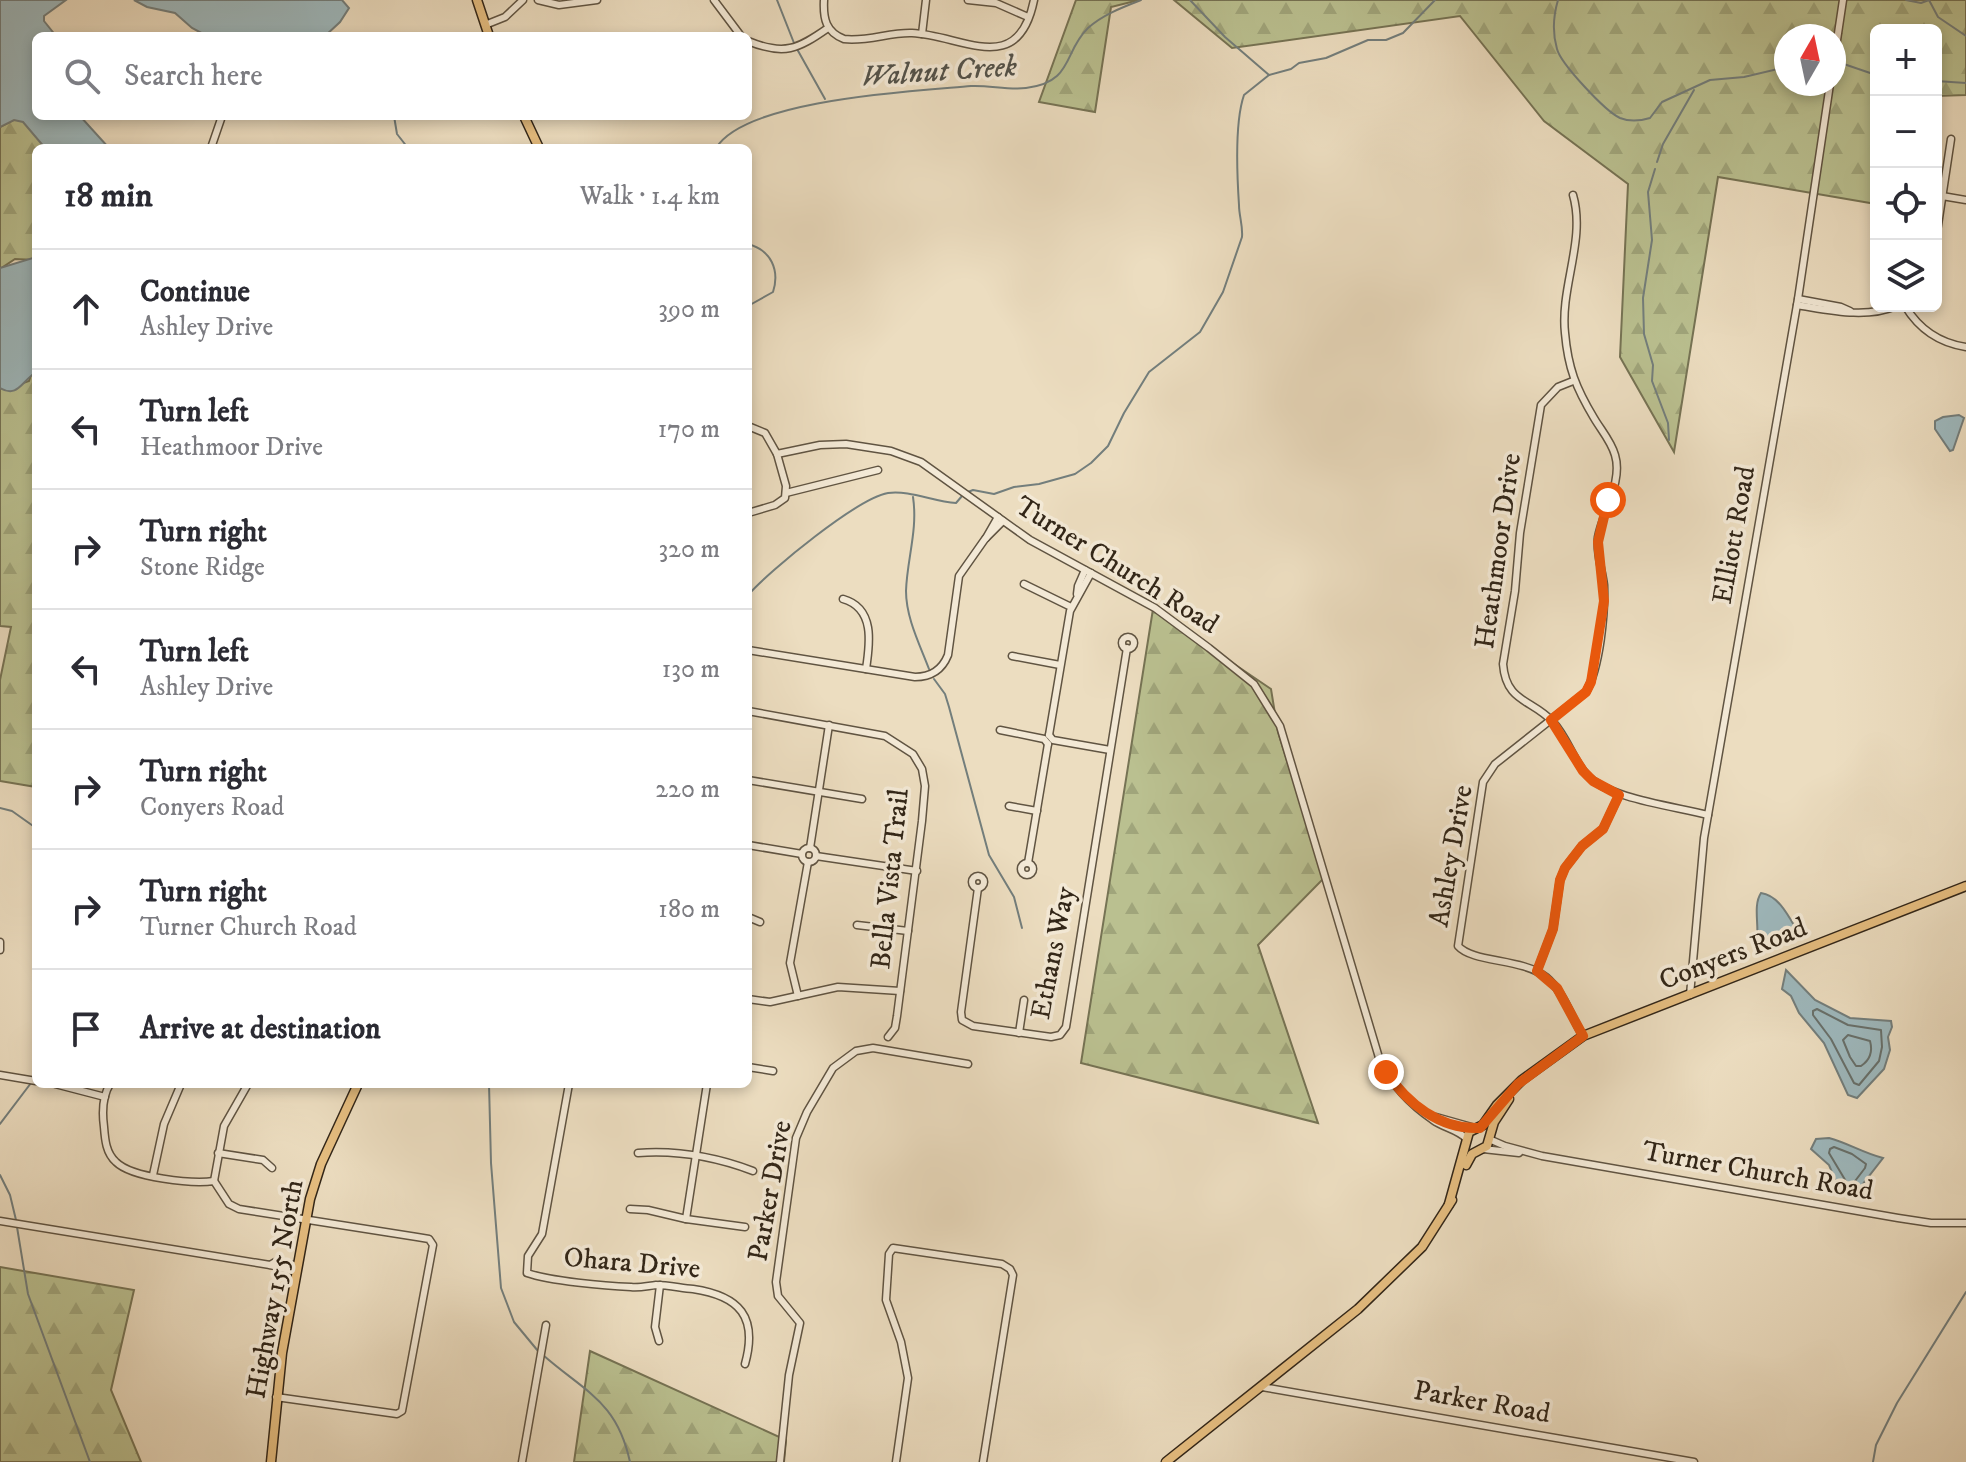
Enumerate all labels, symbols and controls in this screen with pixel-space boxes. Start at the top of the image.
north arrow [1774,24,1846,96]
map controls [1870,24,1942,312]
button: + [1870,24,1942,96]
search box [32,32,752,120]
water label: Walnut Creek [860,48,1019,96]
icon: search [60,54,104,98]
text: Search here [124,58,263,95]
button: − [1870,96,1942,168]
button: locate [1870,168,1942,240]
text: 18 min [64,175,153,217]
text: Walk · 1.4 km [580,180,720,213]
button: layers [1870,240,1942,312]
text: Continue [140,274,250,311]
icon: ahead [64,287,108,331]
text: 390 m [658,293,720,326]
text: Ashley Drive [140,311,273,344]
text: Turn left [140,394,249,431]
icon: left [64,407,108,451]
text: 170 m [658,413,720,446]
text: Heathmoor Drive [140,431,323,464]
street label: Heathmoor Drive [1467,451,1529,651]
street label: Elliott Road [1705,463,1763,607]
route start [1590,482,1626,518]
street label: Turner Church Road [1009,488,1225,642]
text: Turn right [140,514,267,551]
icon: right [64,527,108,571]
text: 320 m [658,533,720,566]
text: Stone Ridge [140,551,265,584]
text: Turn left [140,634,249,671]
icon: left [64,647,108,691]
text: 130 m [662,653,720,686]
text: Ashley Drive [140,671,273,704]
text: Turn right [140,754,267,791]
icon: right [64,767,108,811]
text: 220 m [655,773,720,806]
street label: Ashley Drive [1421,782,1481,930]
street label: Bella Vista Trail [863,786,917,971]
text: Conyers Road [140,791,284,824]
text: Turn right [140,874,267,911]
street label: Ethans Way [1023,883,1083,1022]
icon: right [64,887,108,931]
text: 180 m [658,893,720,926]
street label: Conyers Road [1654,910,1812,998]
text: Turner Church Road [140,911,357,944]
icon: arrive [64,1007,108,1051]
text: Arrive at destination [140,1011,381,1048]
route end [1368,1054,1404,1090]
street label: Parker Drive [740,1118,800,1264]
street label: Turner Church Road [1640,1134,1876,1208]
street label: Highway 155 North [239,1176,312,1401]
street label: Ohara Drive [562,1240,702,1286]
street label: Parker Road [1411,1373,1553,1431]

